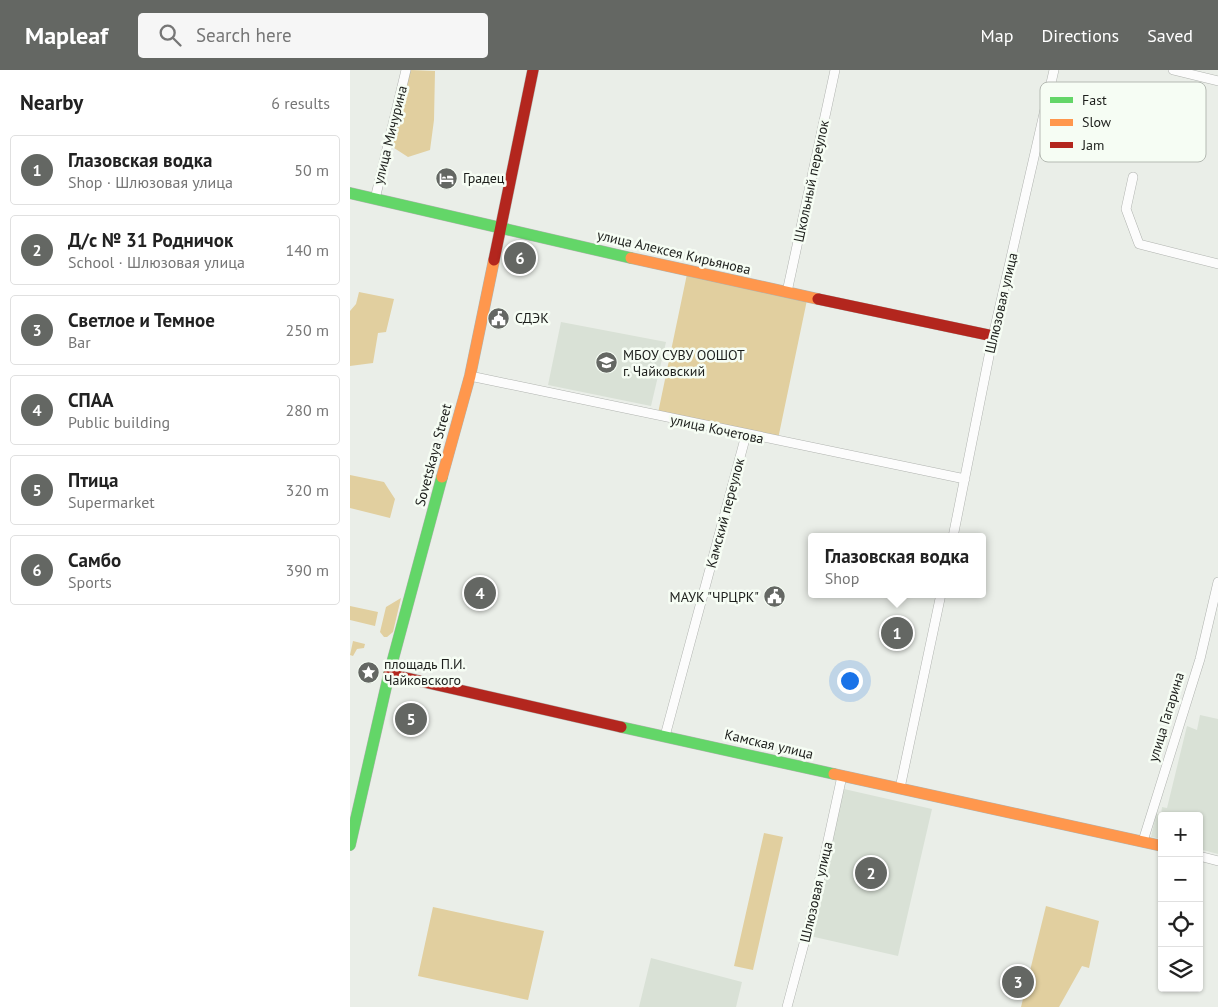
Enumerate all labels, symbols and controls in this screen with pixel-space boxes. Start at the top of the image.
search box [138,13,488,58]
text: Mapleaf [25,20,108,51]
icon: search [156,21,184,49]
text: Search here [196,23,292,47]
text: Map [981,24,1013,47]
text: Directions [1041,24,1119,47]
text: Saved [1147,24,1193,47]
legend [1040,82,1206,162]
street label: улица Мичурина [369,84,411,186]
text: Nearby [20,89,83,116]
text: Fast [1082,91,1107,109]
text: 6 results [271,93,330,113]
text: Slow [1082,113,1112,131]
street label: Школьный переулок [789,118,833,244]
text: Jam [1081,136,1104,154]
text: Глазовская водка [68,148,212,172]
text: 1 [32,160,42,180]
text: 50 m [294,160,329,180]
hotel icon: Градец [435,166,459,190]
place label: Градец [463,169,505,187]
text: Shop · Шлюзовая улица [68,172,233,192]
street label: улица Алексея Кирьянова [595,226,753,278]
text: Д/с № 31 Родничок [68,228,233,252]
pin: 6 [504,239,536,277]
text: 2 [32,240,42,260]
text: 140 m [286,240,329,260]
street label: Шлюзовая улица [981,251,1021,355]
text: School · Шлюзовая улица [68,252,245,272]
public building icon: СДЭК [487,306,511,330]
text: Светлое и Темное [68,308,215,332]
place label: СДЭК [515,309,549,327]
text: 3 [32,320,42,340]
text: 250 m [286,320,329,340]
text: Bar [68,332,91,352]
place label: МБОУ СУВУ ООШОТ г. Чайковский [623,346,745,380]
school or university icon: МБОУ СУВУ ООШОТ г. Чайковский [595,351,619,375]
text: СПАА [68,388,114,412]
text: 4 [32,400,42,420]
text: 280 m [286,400,329,420]
street label: Sovetskaya Street [411,401,455,508]
street label: улица Кочетова [669,410,766,448]
text: Public building [68,412,170,432]
street label: Камский переулок [702,456,748,570]
text: Птица [68,468,118,492]
text: 5 [32,480,42,500]
text: 320 m [286,480,329,500]
text: Supermarket [68,492,155,512]
popup [808,533,986,598]
text: Глазовская водка [825,544,969,568]
text: Самбо [68,548,121,572]
text: 6 [32,560,42,580]
text: 390 m [286,560,329,580]
text: Shop [825,568,859,588]
text: Sports [68,572,112,592]
pin: 4 [464,574,496,612]
public building icon: МАУК "ЧРЦРК" [763,585,787,609]
place label: МАУК "ЧРЦРК" [670,588,759,606]
pin: 1 [881,614,913,652]
place label: площадь П.И. Чайковского [384,655,466,689]
place icon: площадь П.И. Чайковского [356,660,380,684]
your location [837,668,863,694]
street label: улица Гагарина [1144,670,1188,764]
pin: 5 [395,700,427,738]
street label: Камская улица [723,725,815,763]
map controls [1158,812,1203,992]
button: + [1158,812,1203,857]
street label: Шлюзовая улица [796,840,836,944]
pin: 2 [855,854,887,892]
button: − [1158,857,1203,902]
button: locate [1158,902,1203,947]
button: layers [1158,947,1203,992]
pin: 3 [1002,963,1034,1001]

